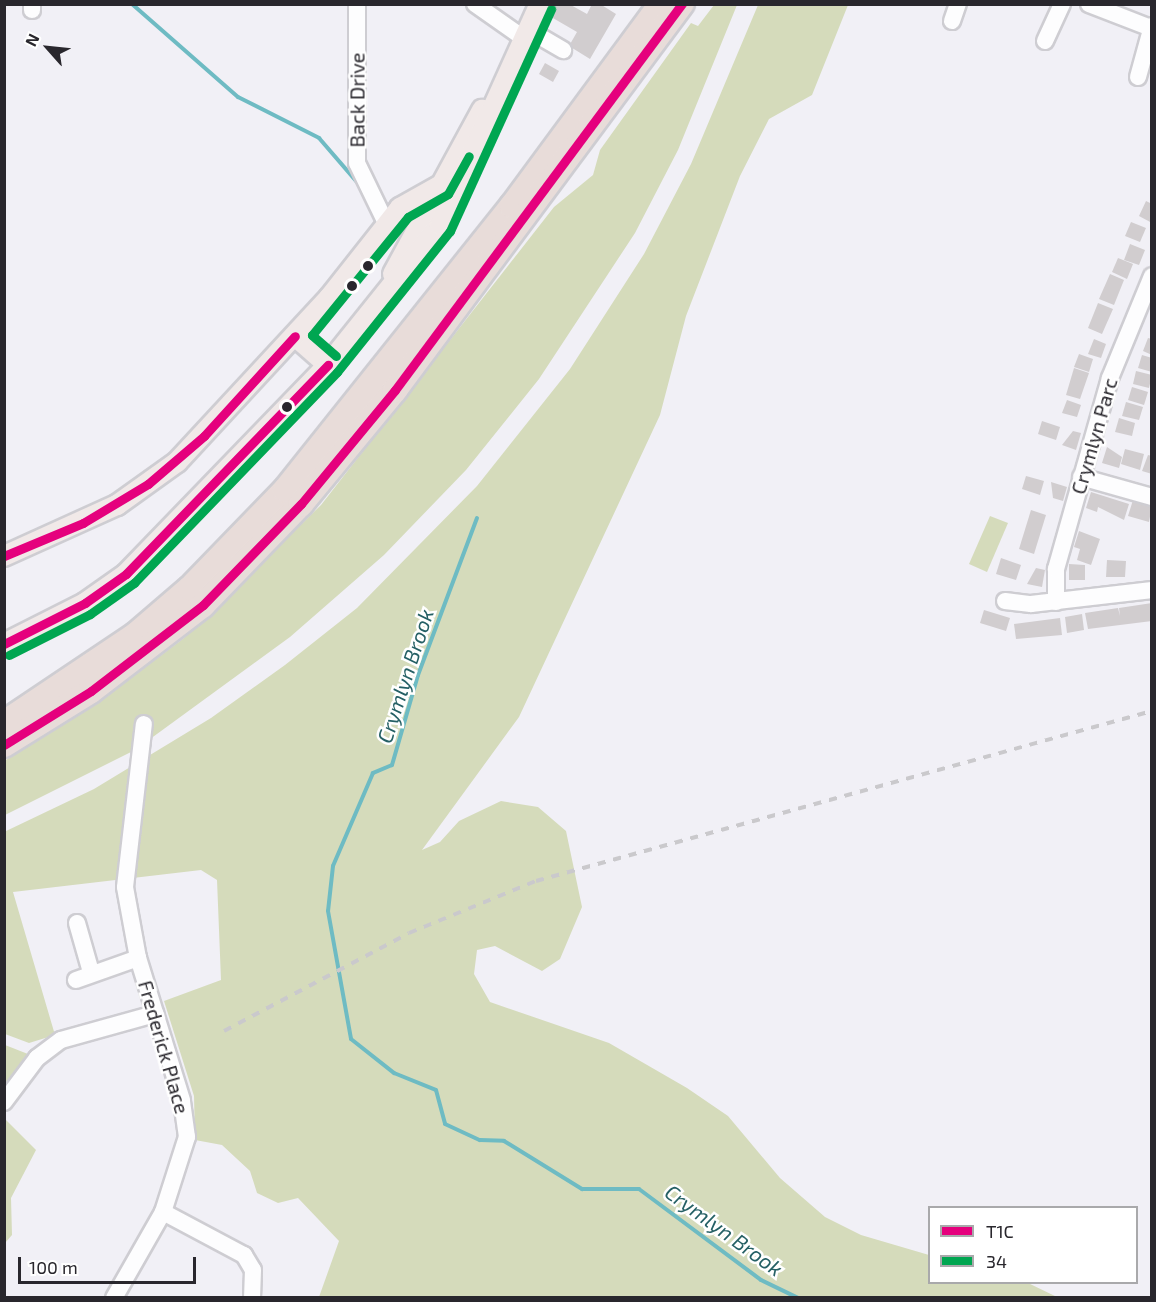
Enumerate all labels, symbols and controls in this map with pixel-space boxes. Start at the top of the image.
north arrow [18,18,78,78]
text: N [20,30,43,49]
street label: Back Drive [345,52,369,148]
unlabelled marker [362,260,374,272]
unlabelled marker [346,280,358,292]
street label: Crymlyn Parc [1066,375,1122,497]
unlabelled marker [281,401,293,413]
water label: Crymlyn Brook [371,606,439,746]
street label: Frederick Place [133,978,195,1116]
water label: Crymlyn Brook [660,1179,788,1281]
legend [928,1206,1138,1284]
text: T1C [986,1220,1014,1242]
scale bar [21,1245,200,1283]
text: 34 [986,1250,1007,1272]
text: 100 m [29,1256,78,1278]

